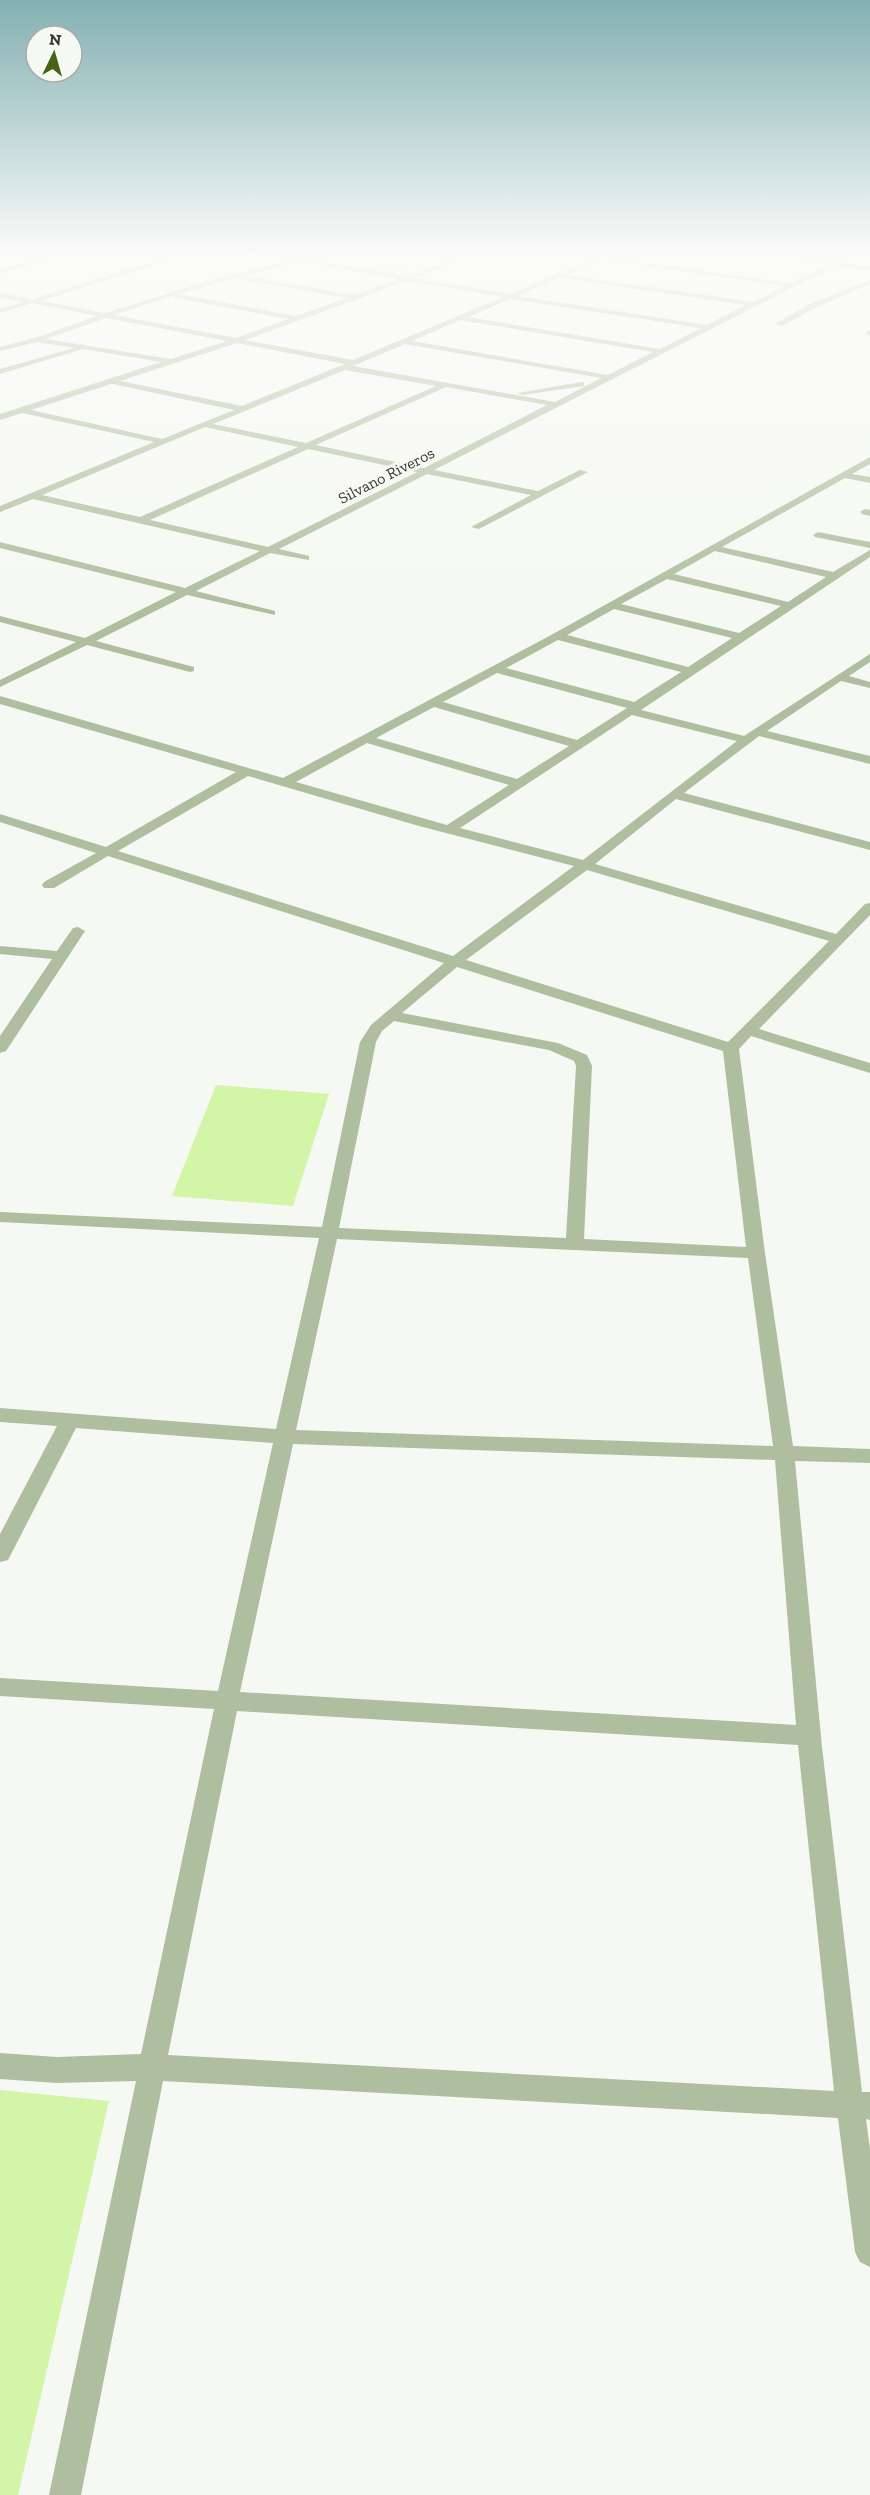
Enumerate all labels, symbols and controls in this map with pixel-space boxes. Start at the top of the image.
north arrow [24,24,84,84]
text: N [48,30,62,50]
street label: Silvano Riveros [335,443,438,508]

